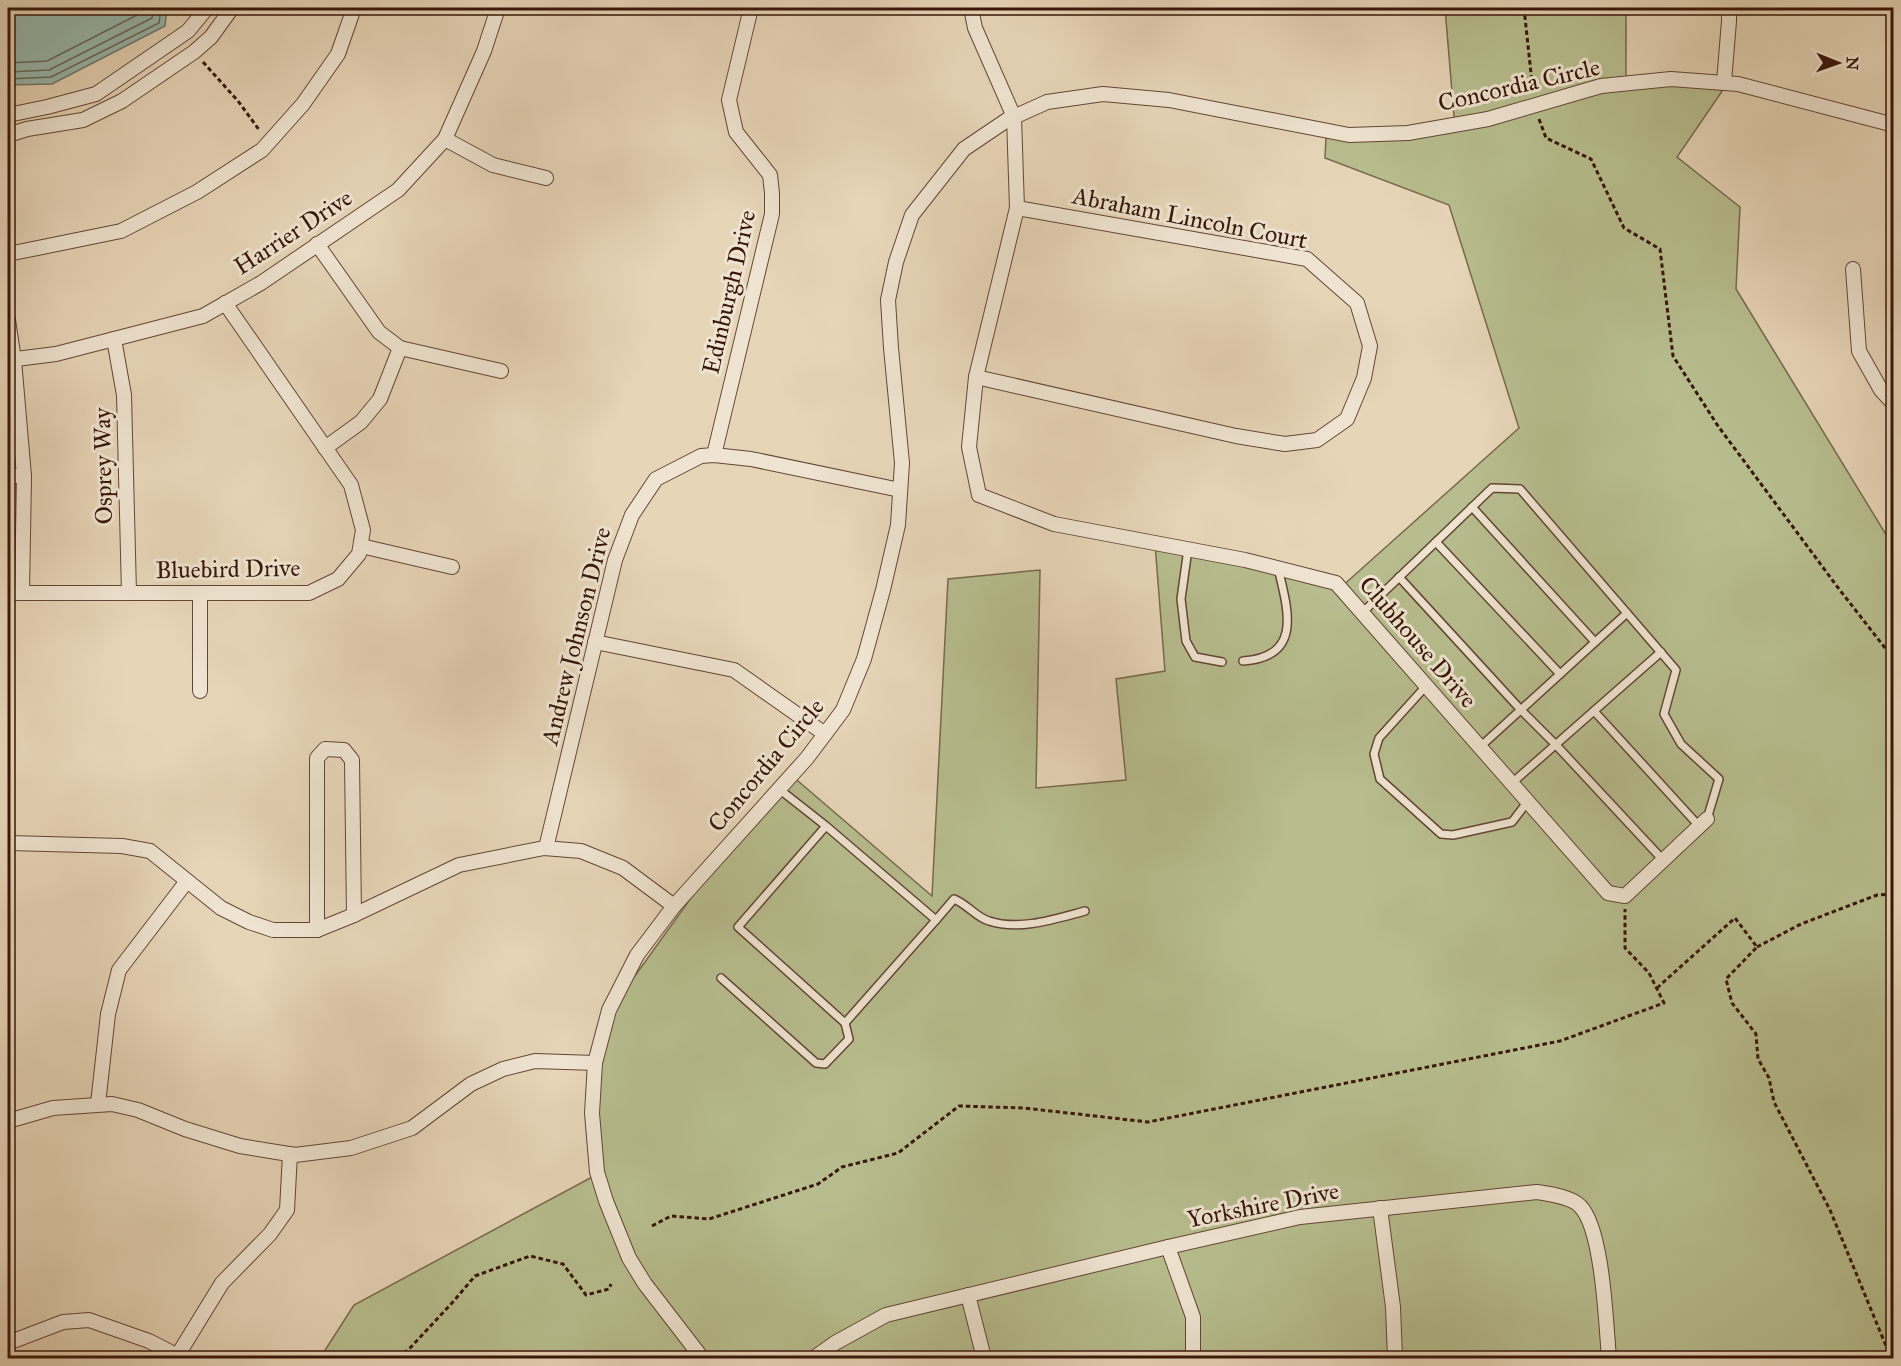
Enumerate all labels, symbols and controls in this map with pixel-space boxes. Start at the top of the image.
north arrow [1808,33,1868,93]
street label: Concordia Circle [1435,52,1603,118]
text: N [1843,56,1862,71]
street label: Abraham Lincoln Court [1069,180,1311,256]
street label: Harrier Drive [228,183,358,281]
street label: Edinburgh Drive [696,207,762,377]
street label: Osprey Way [87,407,119,525]
street label: Andrew Johnson Drive [534,524,618,749]
street label: Bluebird Drive [155,553,301,585]
street label: Clubhouse Drive [1353,570,1483,714]
street label: Concordia Circle [701,692,831,838]
street label: Yorkshire Drive [1185,1176,1341,1234]

